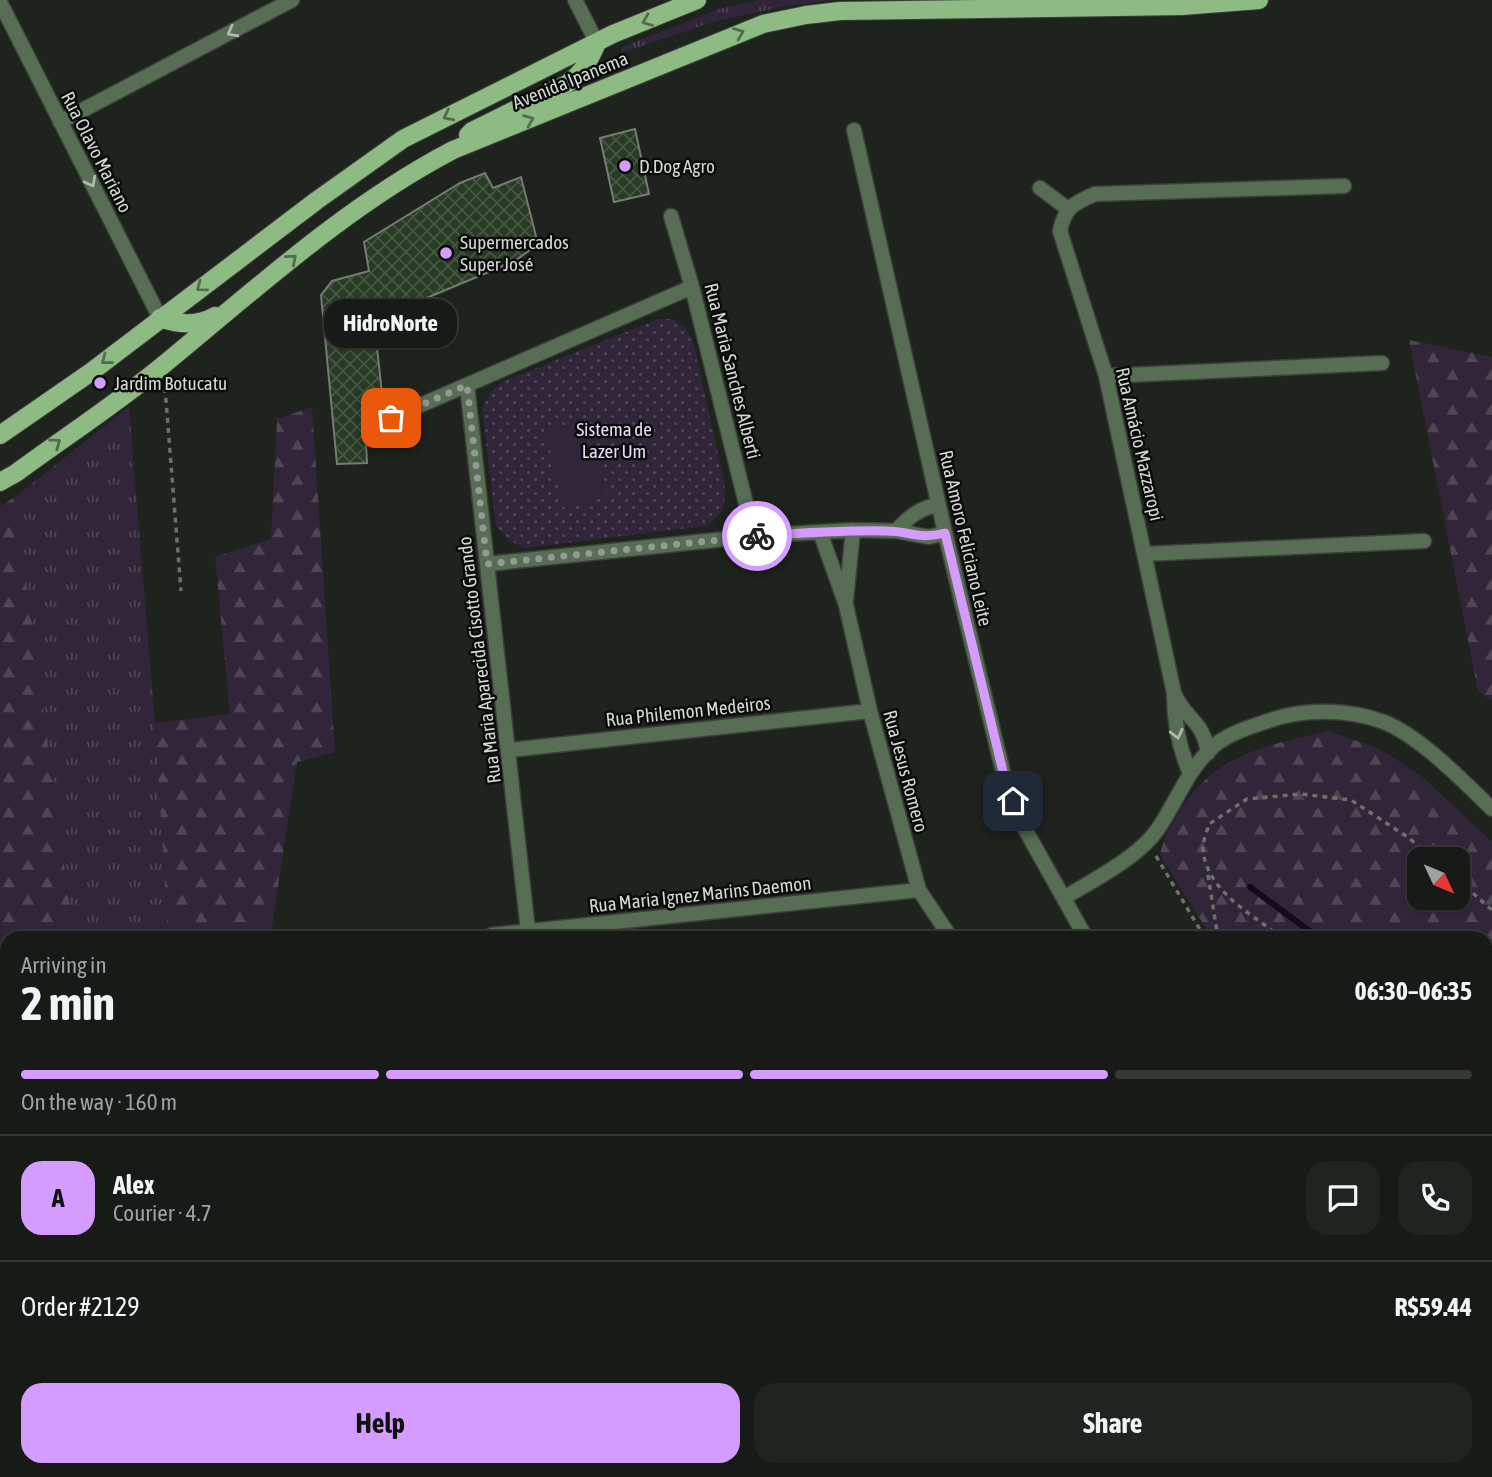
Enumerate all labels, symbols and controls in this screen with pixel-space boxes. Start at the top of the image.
one-way arrow [641,12,653,26]
one-way arrow [227,23,239,37]
one-way arrow [733,28,745,42]
street label: Avenida Ipanema [509,47,631,113]
street label: Rua Olavo Mariano [57,88,137,216]
one-way arrow [443,108,455,122]
one-way arrow [523,114,535,128]
place label: D.Dog Agro [639,155,715,177]
marker: D.Dog Agro [617,158,633,174]
one-way arrow [82,175,96,187]
place label: Supermercados Super José [460,231,569,275]
marker: Supermercados Super José [438,245,454,261]
one-way arrow [284,254,297,267]
one-way arrow [196,279,209,292]
street label: Rua Maria Sanches Alberti [700,281,766,461]
callout: HidroNorte [324,299,458,348]
text: HidroNorte [343,310,438,336]
one-way arrow [102,351,114,364]
street label: Rua Amácio Mazzaropi [1112,365,1168,523]
place label: Jardim Botucatu [114,372,227,394]
marker: Jardim Botucatu [92,375,108,391]
pin [361,388,421,448]
icon: bag [372,399,410,437]
park label: Sistema de Lazer Um [576,418,652,462]
one-way arrow [49,439,61,452]
street label: Rua Amoro Feliciano Leite [935,448,997,628]
courier [722,501,792,571]
icon: bike [738,517,776,555]
street label: Rua Maria Aparecida Cisotto Grando [453,535,505,785]
street label: Rua Philemon Medeiros [605,691,772,731]
street label: Rua Jesus Romero [879,708,933,834]
one-way arrow [1169,728,1184,740]
pin [983,771,1043,831]
icon: home [994,782,1032,820]
north arrow [1407,847,1470,910]
map controls [1407,847,1470,910]
street label: Rua Maria Ignez Marins Daemon [588,871,812,917]
text: Arriving in [21,952,107,978]
text: 06:30–06:35 [1355,976,1472,1006]
text: 2 min [21,977,115,1030]
text: On the way · 160 m [21,1089,177,1115]
button: chat [1306,1161,1380,1235]
button: phone [1398,1161,1472,1235]
text: Alex [113,1170,154,1200]
text: A [52,1183,64,1213]
text: Courier · 4.7 [113,1200,212,1226]
text: Order #2129 [21,1292,140,1322]
text: R$59.44 [1395,1292,1472,1322]
button: Help [21,1383,740,1463]
button: Share [754,1383,1472,1463]

